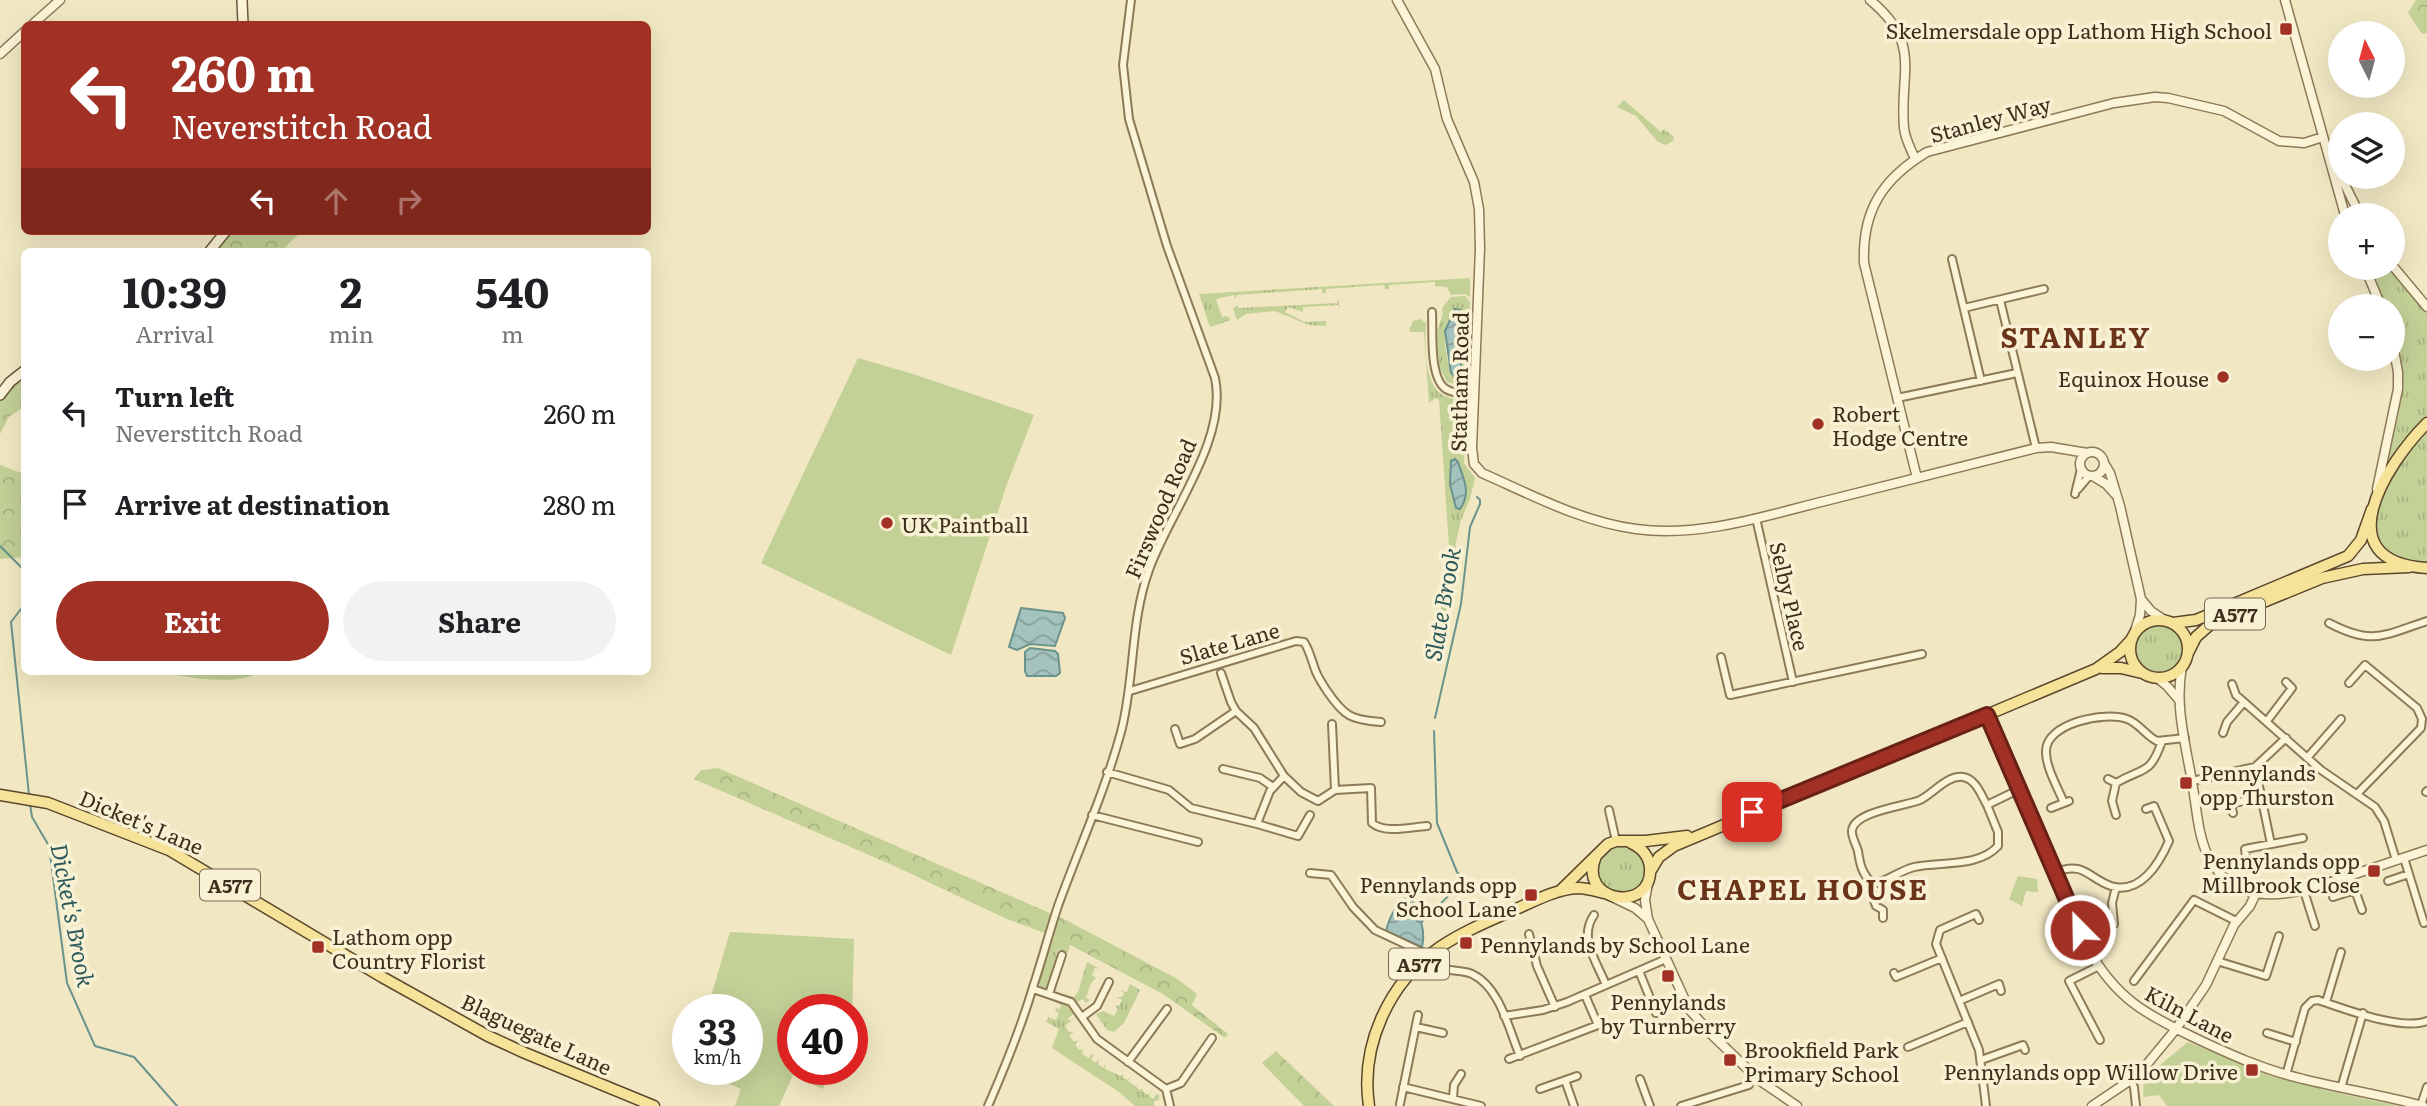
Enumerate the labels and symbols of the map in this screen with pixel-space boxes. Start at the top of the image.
place label: Skelmersdale opp Lathom High School [1886,14,2272,45]
marker: Skelmersdale opp Lathom High School [2278,21,2294,37]
north arrow [2328,21,2404,98]
street label: Stanley Way [1926,87,2055,149]
street label: Statham Road [1441,311,1475,452]
district label: STANLEY [2001,315,2151,357]
place label: Equinox House [2058,362,2209,393]
marker: Equinox House [2215,369,2231,385]
place label: Robert Hodge Centre [1832,397,1968,452]
marker: Robert Hodge Centre [1810,416,1826,432]
street label: Firswood Road [1116,433,1203,583]
place label: UK Paintball [901,508,1029,539]
marker: UK Paintball [879,515,895,531]
street label: Selby Place [1763,538,1819,654]
water label: Slate Brook [1414,544,1468,664]
road number: A577 [2205,598,2265,629]
street label: Slate Lane [1175,613,1283,671]
place label: Pennylands opp Thurston [2200,756,2334,811]
marker: Pennylands opp Thurston [2178,775,2194,791]
street label: Dicket's Lane [75,781,209,861]
pin [1722,782,1782,842]
water label: Dicket's Brook [43,840,105,990]
place label: Pennylands opp Millbrook Close [2201,844,2360,899]
marker: Pennylands opp Millbrook Close [2366,863,2382,879]
district label: CHAPEL HOUSE [1677,867,1929,909]
place label: Pennylands opp School Lane [1360,868,1517,923]
road number: A577 [200,870,260,900]
marker: Pennylands opp School Lane [1523,887,1539,903]
position arrow [2043,893,2117,967]
place label: Lathom opp Country Florist [332,920,486,975]
place label: Pennylands by School Lane [1480,928,1750,959]
marker: Pennylands by School Lane [1458,935,1474,951]
marker: Lathom opp Country Florist [310,939,326,955]
road number: A577 [1389,948,1449,980]
marker: Pennylands by Turnberry [1660,968,1676,984]
street label: Kiln Lane [2140,977,2240,1050]
street label: Blaguegate Lane [457,985,617,1082]
place label: Pennylands by Turnberry [1600,985,1737,1040]
speed limit sign: 40 [777,994,868,1085]
place label: Brookfield Park Primary School [1744,1033,1899,1088]
marker: Brookfield Park Primary School [1722,1052,1738,1068]
place label: Pennylands opp Willow Drive [1943,1055,2238,1086]
marker: Pennylands opp Willow Drive [2244,1062,2260,1078]

